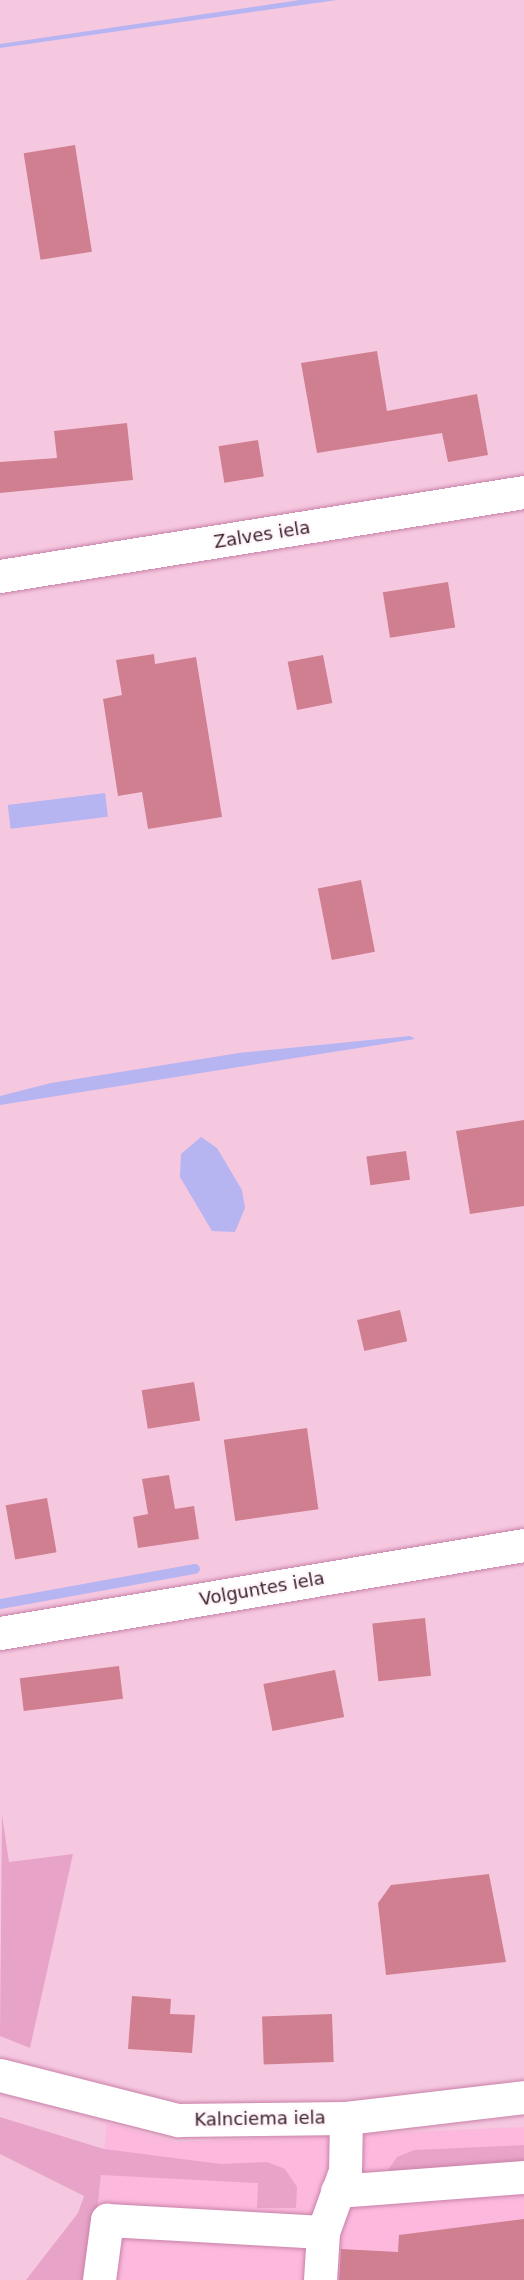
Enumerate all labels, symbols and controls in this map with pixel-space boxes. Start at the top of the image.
street label: Zalves iela [212,517,312,553]
street label: Volguntes iela [198,1567,326,1611]
street label: Kalnciema iela [194,2107,326,2131]

